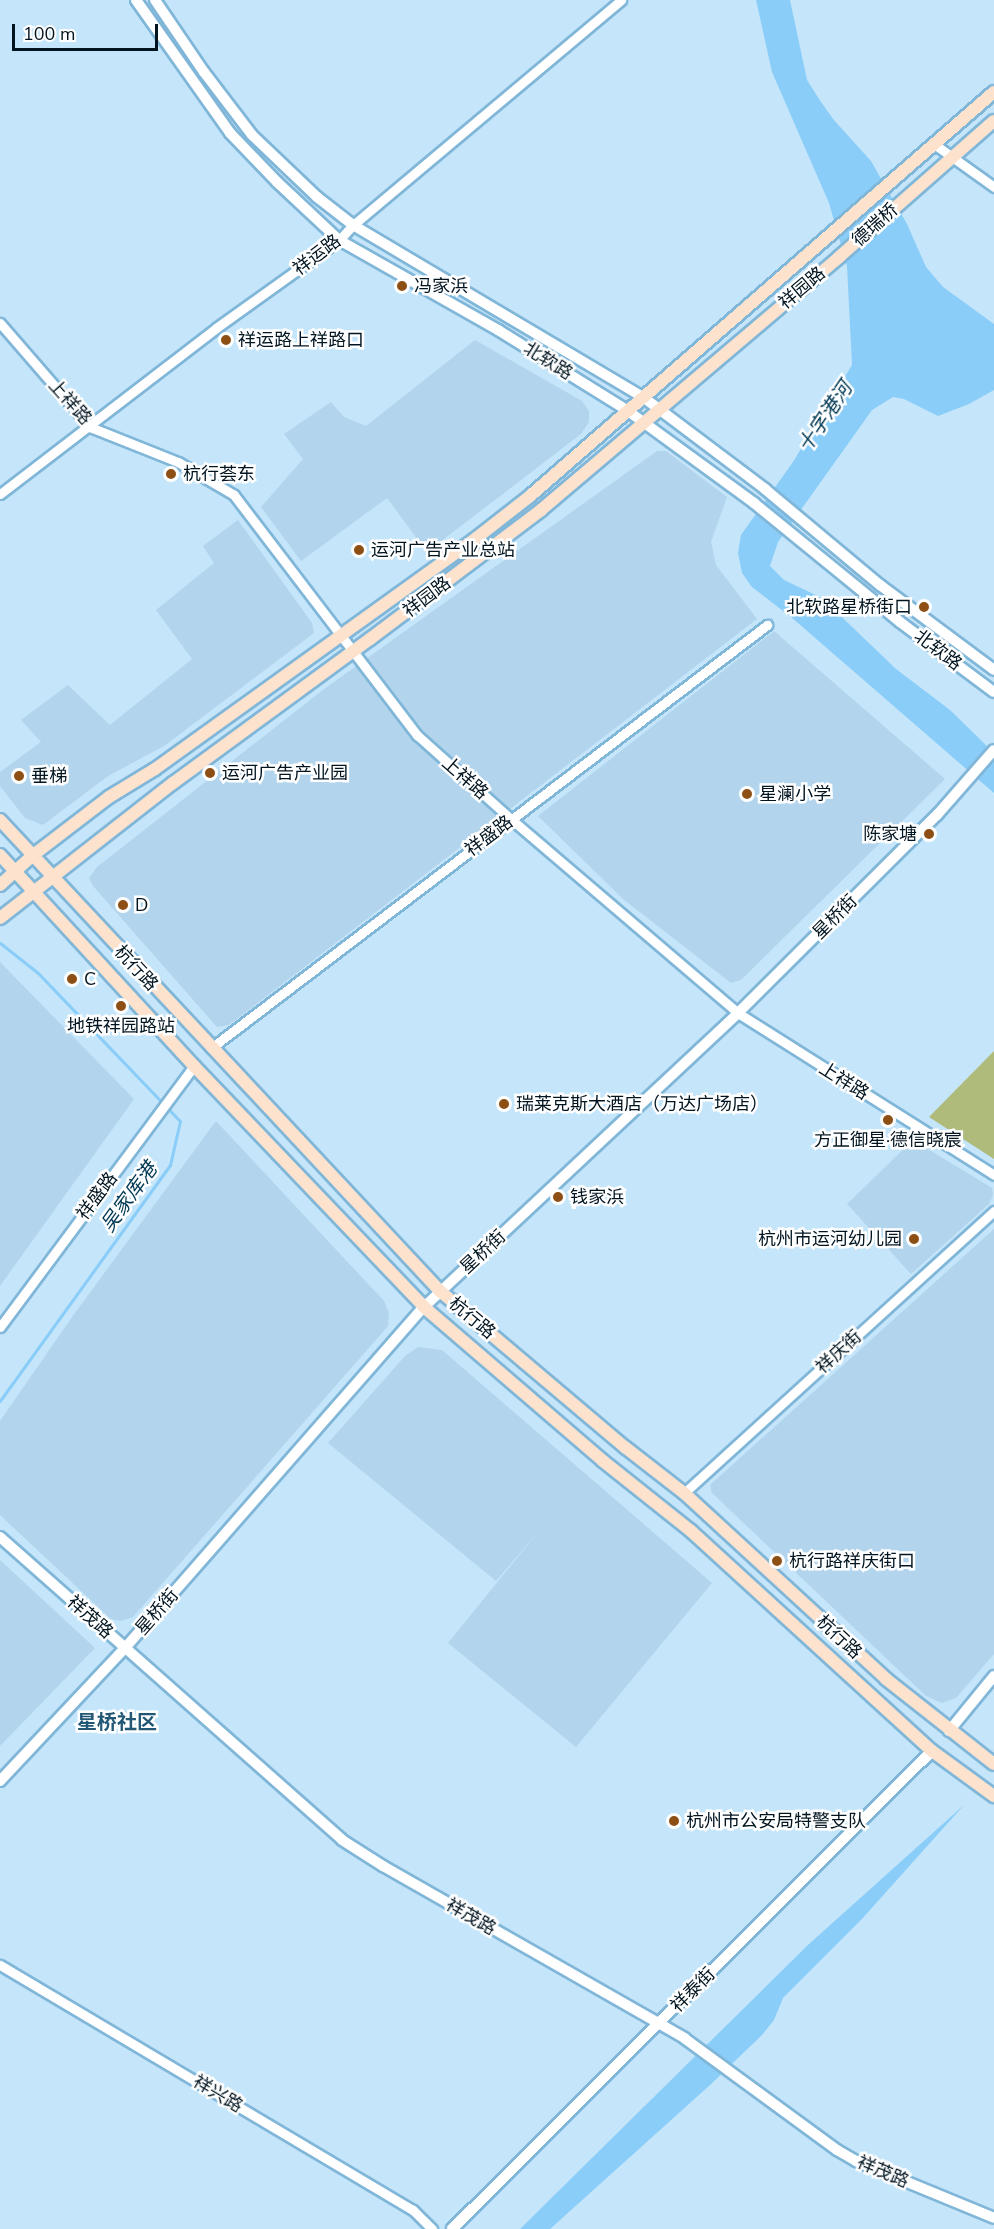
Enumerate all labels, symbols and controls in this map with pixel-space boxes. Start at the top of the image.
scale bar [15,12,160,50]
text: 100 m [23,22,75,46]
street label: 德瑞桥 [848,199,902,251]
street label: 祥运路 [289,230,345,280]
street label: 祥园路 [774,262,830,314]
place label: 冯家浜 [414,275,468,297]
marker: 冯家浜 [395,279,409,293]
place label: 祥运路上祥路口 [238,329,364,351]
marker: 祥运路上祥路口 [219,333,233,347]
street label: 北软路 [519,338,577,384]
street label: 上祥路 [44,375,96,429]
water label: 十字港河 [793,377,857,457]
place label: 杭行荟东 [183,463,255,485]
marker: 杭行荟东 [164,467,178,481]
place label: 运河广告产业总站 [371,539,515,561]
marker: 运河广告产业总站 [352,543,366,557]
street label: 祥园路 [399,572,455,622]
place label: 北软路星桥街口 [786,596,912,618]
marker: 北软路星桥街口 [917,600,931,614]
street label: 北软路 [910,625,966,675]
street label: 上祥路 [438,752,492,804]
place label: 运河广告产业园 [222,762,348,784]
place label: 垂梯 [31,765,67,787]
marker: 运河广告产业园 [203,766,217,780]
marker: 垂梯 [12,769,26,783]
place label: 星澜小学 [759,783,831,805]
marker: 星澜小学 [740,787,754,801]
street label: 祥盛路 [461,811,517,861]
place label: 陈家塘 [863,823,917,845]
marker: 陈家塘 [922,827,936,841]
street label: 星桥街 [808,890,862,944]
place label: D [135,894,148,916]
marker: D [116,898,130,912]
street label: 杭行路 [110,941,162,995]
place label: C [84,968,96,990]
marker: C [65,972,79,986]
marker: 地铁祥园路站 [114,999,128,1013]
place label: 地铁祥园路站 [67,1015,175,1037]
street label: 上祥路 [815,1058,873,1104]
place label: 瑞莱克斯大酒店（万达广场店） [516,1093,768,1115]
marker: 瑞莱克斯大酒店（万达广场店） [497,1097,511,1111]
marker: 方正御星·德信晓宸 [881,1113,895,1127]
place label: 方正御星·德信晓宸 [814,1129,962,1151]
water label: 吴家库港 [96,1158,162,1236]
street label: 祥盛路 [72,1168,122,1224]
place label: 钱家浜 [570,1186,624,1208]
marker: 钱家浜 [551,1190,565,1204]
street label: 星桥街 [456,1226,510,1278]
place label: 杭州市运河幼儿园 [758,1228,902,1250]
marker: 杭州市运河幼儿园 [907,1232,921,1246]
street label: 杭行路 [444,1292,500,1344]
street label: 祥庆街 [812,1326,866,1378]
place label: 杭行路祥庆街口 [789,1550,915,1572]
marker: 杭行路祥庆街口 [770,1554,784,1568]
street label: 星桥街 [131,1585,183,1639]
street label: 祥茂路 [63,1591,117,1643]
street label: 杭行路 [812,1611,866,1663]
district label: 星桥社区 [77,1710,157,1734]
place label: 杭州市公安局特警支队 [686,1810,866,1832]
marker: 杭州市公安局特警支队 [667,1814,681,1828]
street label: 祥茂路 [442,1894,500,1940]
street label: 祥泰街 [666,1963,720,2017]
street label: 祥兴路 [189,2071,247,2117]
street label: 祥茂路 [854,2152,912,2192]

